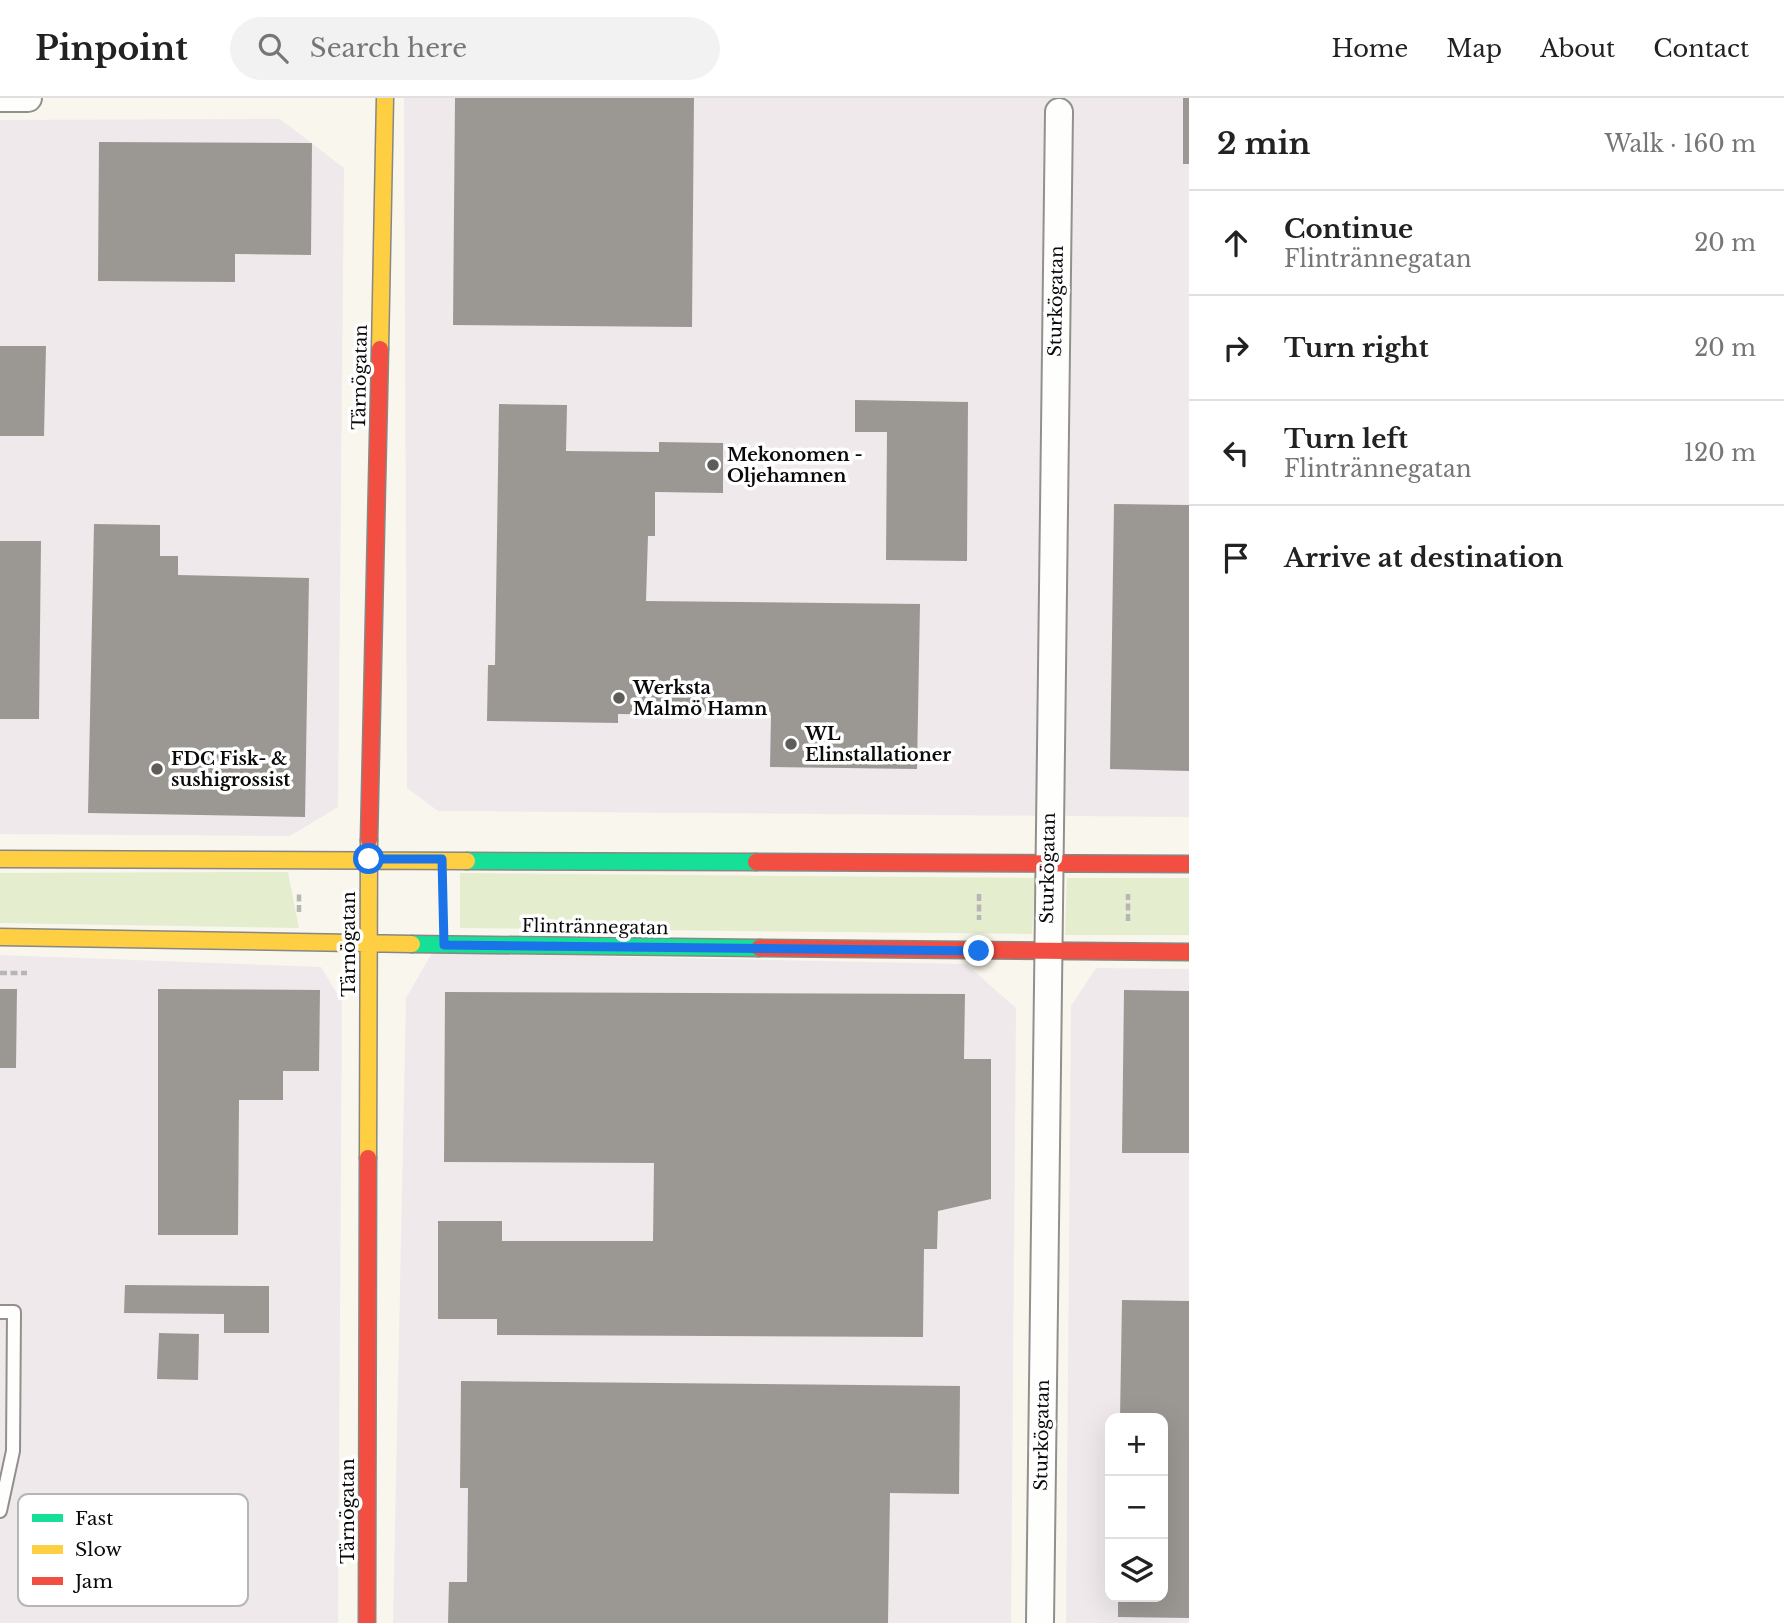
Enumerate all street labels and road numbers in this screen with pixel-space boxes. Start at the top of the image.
street label: Sturkögatan [1044,245,1068,357]
street label: Tärnögatan [348,324,372,430]
street label: Sturkögatan [1036,812,1060,924]
street label: Tärnögatan [338,891,360,997]
street label: Flintrännegatan [521,915,669,939]
street label: Sturkögatan [1030,1379,1054,1491]
street label: Tärnögatan [337,1458,359,1564]

